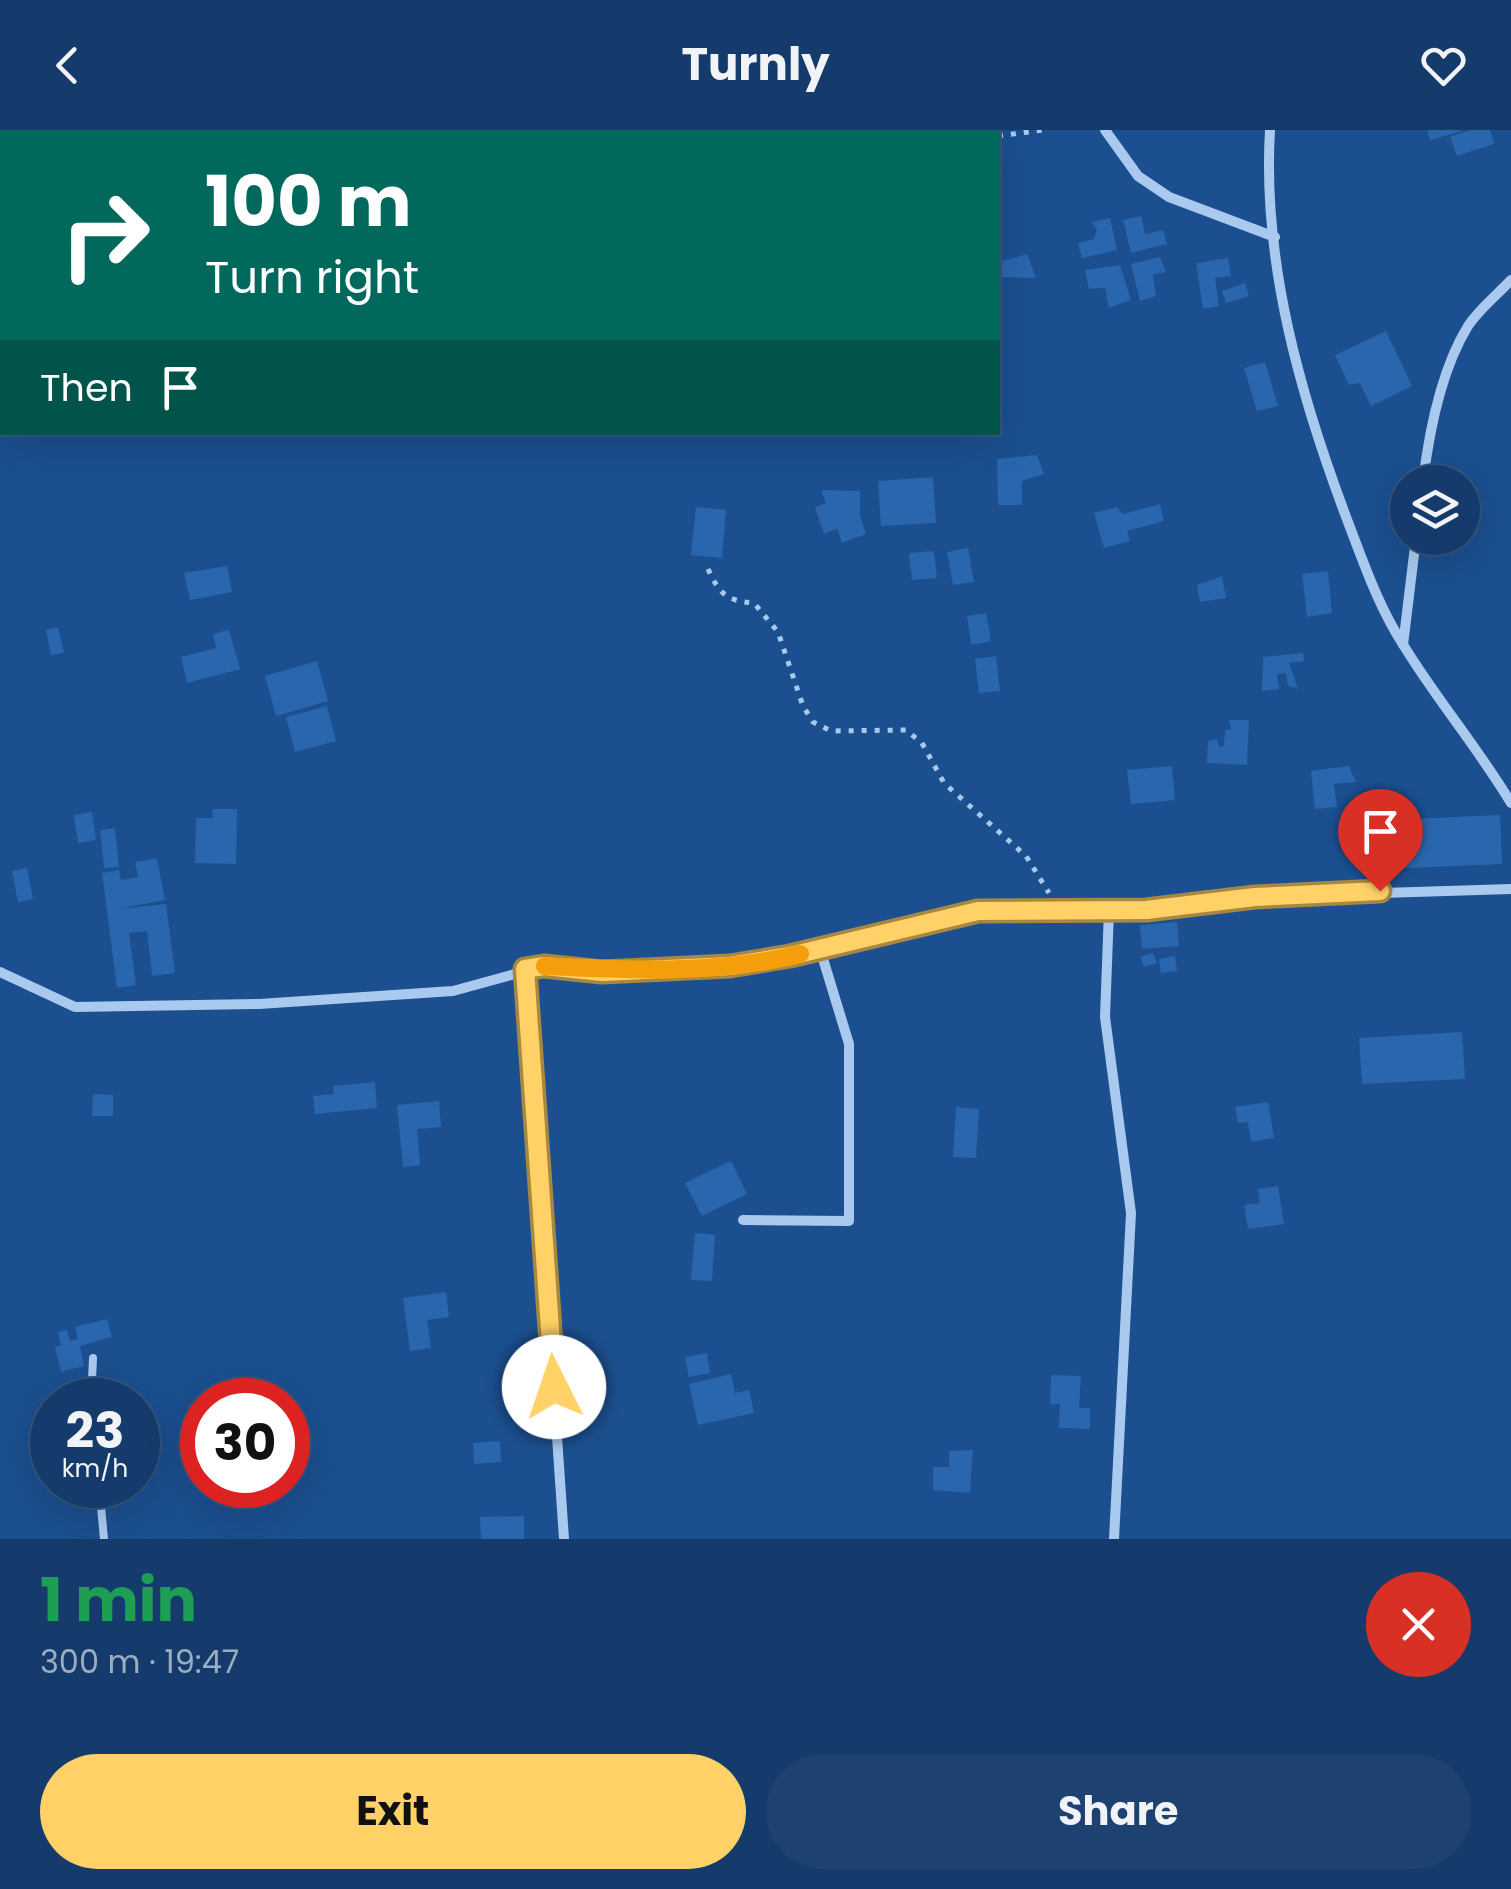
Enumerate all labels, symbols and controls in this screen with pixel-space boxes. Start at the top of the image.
text: Turnly [681,33,830,96]
icon: back [40,38,95,93]
icon: heart [1416,38,1471,93]
text: 100 m [205,152,412,251]
icon: right [40,170,170,300]
text: Turn right [205,246,419,309]
icon: arrive [153,360,208,415]
text: Then [40,361,133,414]
map controls [1390,465,1480,555]
button: layers [1390,465,1480,555]
pin [1338,789,1423,892]
icon: arrive [1353,804,1408,859]
position arrow [502,1335,606,1439]
speed limit sign: 30 [180,1378,310,1508]
text: 23 [66,1395,124,1466]
text: km/h [62,1451,128,1486]
text: 1 min [40,1558,197,1642]
button: close [1366,1572,1471,1677]
text: 300 m · 19:47 [40,1639,239,1684]
button: Exit [40,1754,746,1869]
button: Share [766,1754,1471,1869]

